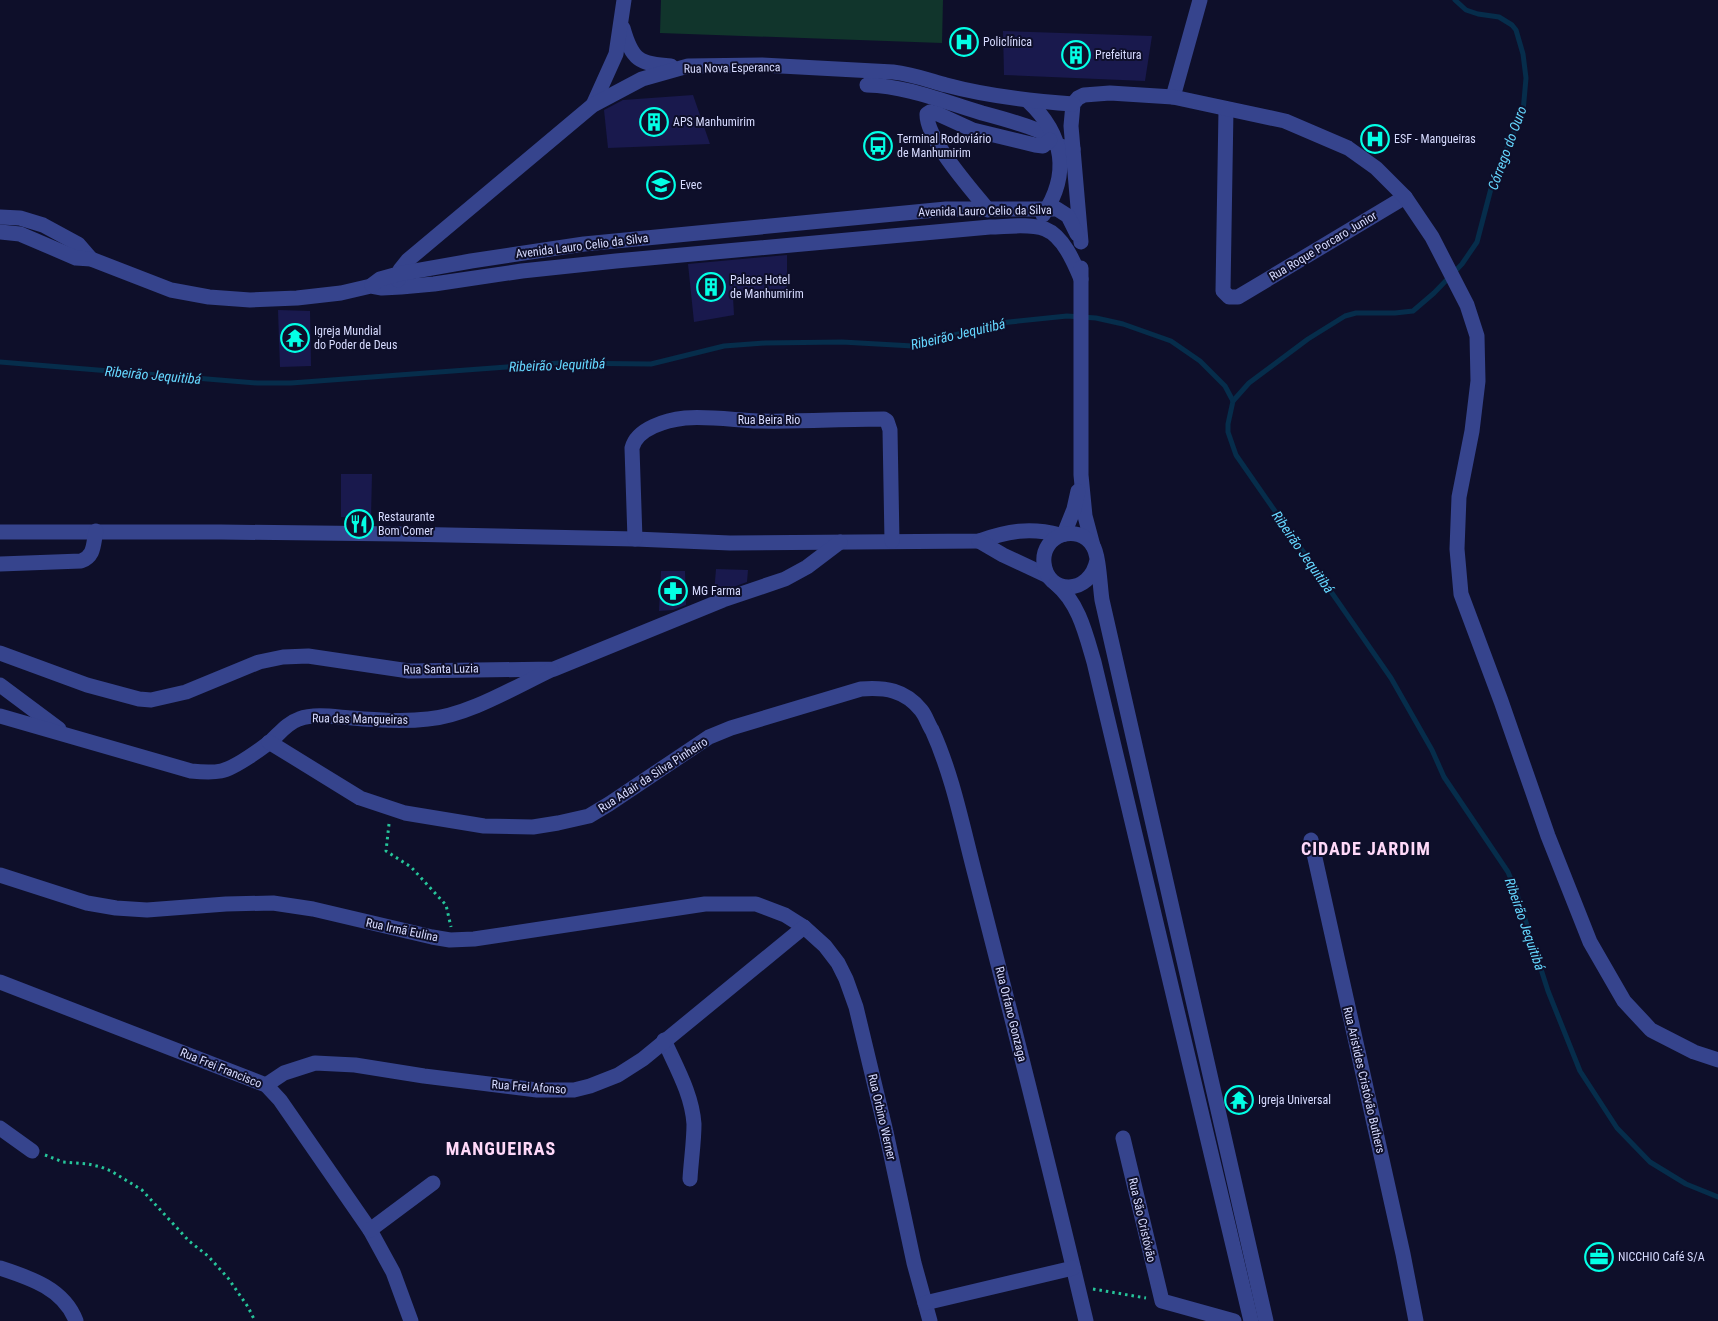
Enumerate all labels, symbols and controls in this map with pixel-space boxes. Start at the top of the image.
hospital icon: Policlínica [949,27,979,57]
place label: Policlínica [983,35,1032,49]
building icon: Prefeitura [1061,40,1091,70]
place label: Prefeitura [1095,48,1142,62]
street label: Rua Nova Esperanca [683,60,781,76]
water label: Córrego do Ouro [1484,104,1530,192]
building icon: APS Manhumirim [639,107,669,137]
place label: APS Manhumirim [673,115,755,129]
hospital icon: ESF - Mangueiras [1360,124,1390,154]
bus stop icon: Terminal Rodoviário de Manhumirim [863,131,893,161]
place label: Terminal Rodoviário de Manhumirim [897,132,991,160]
place label: ESF - Mangueiras [1394,132,1476,146]
school or university icon: Evec [646,170,676,200]
place label: Evec [680,178,702,192]
street label: Avenida Lauro Celio da Silva [918,203,1052,219]
street label: Rua Roque Porcaro Junior [1267,208,1380,284]
street label: Avenida Lauro Celio da Silva [515,231,649,261]
building icon: Palace Hotel de Manhumirim [696,272,726,302]
place label: Palace Hotel de Manhumirim [730,273,804,301]
water label: Ribeirão Jequitibá [909,315,1007,353]
temple icon: Igreja Mundial do Poder de Deus [280,323,310,353]
place label: Igreja Mundial do Poder de Deus [314,324,397,352]
water label: Ribeirão Jequitibá [508,355,606,375]
water label: Ribeirão Jequitibá [104,363,202,387]
street label: Rua Beira Rio [738,413,800,427]
water label: Ribeirão Jequitibá [1269,508,1338,597]
restaurant icon: Restaurante Bom Comer [344,509,374,539]
place label: Restaurante Bom Comer [378,510,435,538]
pharmacy icon: MG Farma [658,576,688,606]
place label: MG Farma [692,584,741,598]
street label: Rua Santa Luzia [403,661,479,677]
street label: Rua das Mangueiras [312,711,408,727]
street label: Rua Adair da Silva Pinheiro [596,735,710,815]
district label: CIDADE JARDIM [1301,838,1431,859]
water label: Ribeirão Jequitibá [1502,876,1548,973]
street label: Rua Irmã Eulina [365,916,440,945]
street label: Rua Orfano Gonzaga [992,965,1030,1063]
street label: Rua Aristides Cristóvão Buthers [1340,1006,1388,1154]
street label: Rua Frei Francisco [178,1045,264,1091]
street label: Rua Orbino Werner [865,1072,899,1162]
street label: Rua Frei Afonso [491,1077,567,1097]
temple icon: Igreja Universal [1224,1085,1254,1115]
place label: Igreja Universal [1258,1093,1331,1107]
district label: MANGUEIRAS [446,1138,556,1159]
street label: Rua São Cristóvão [1125,1176,1159,1264]
office icon: NICCHIO Café S/A [1584,1242,1614,1272]
place label: NICCHIO Café S/A [1618,1250,1705,1264]

